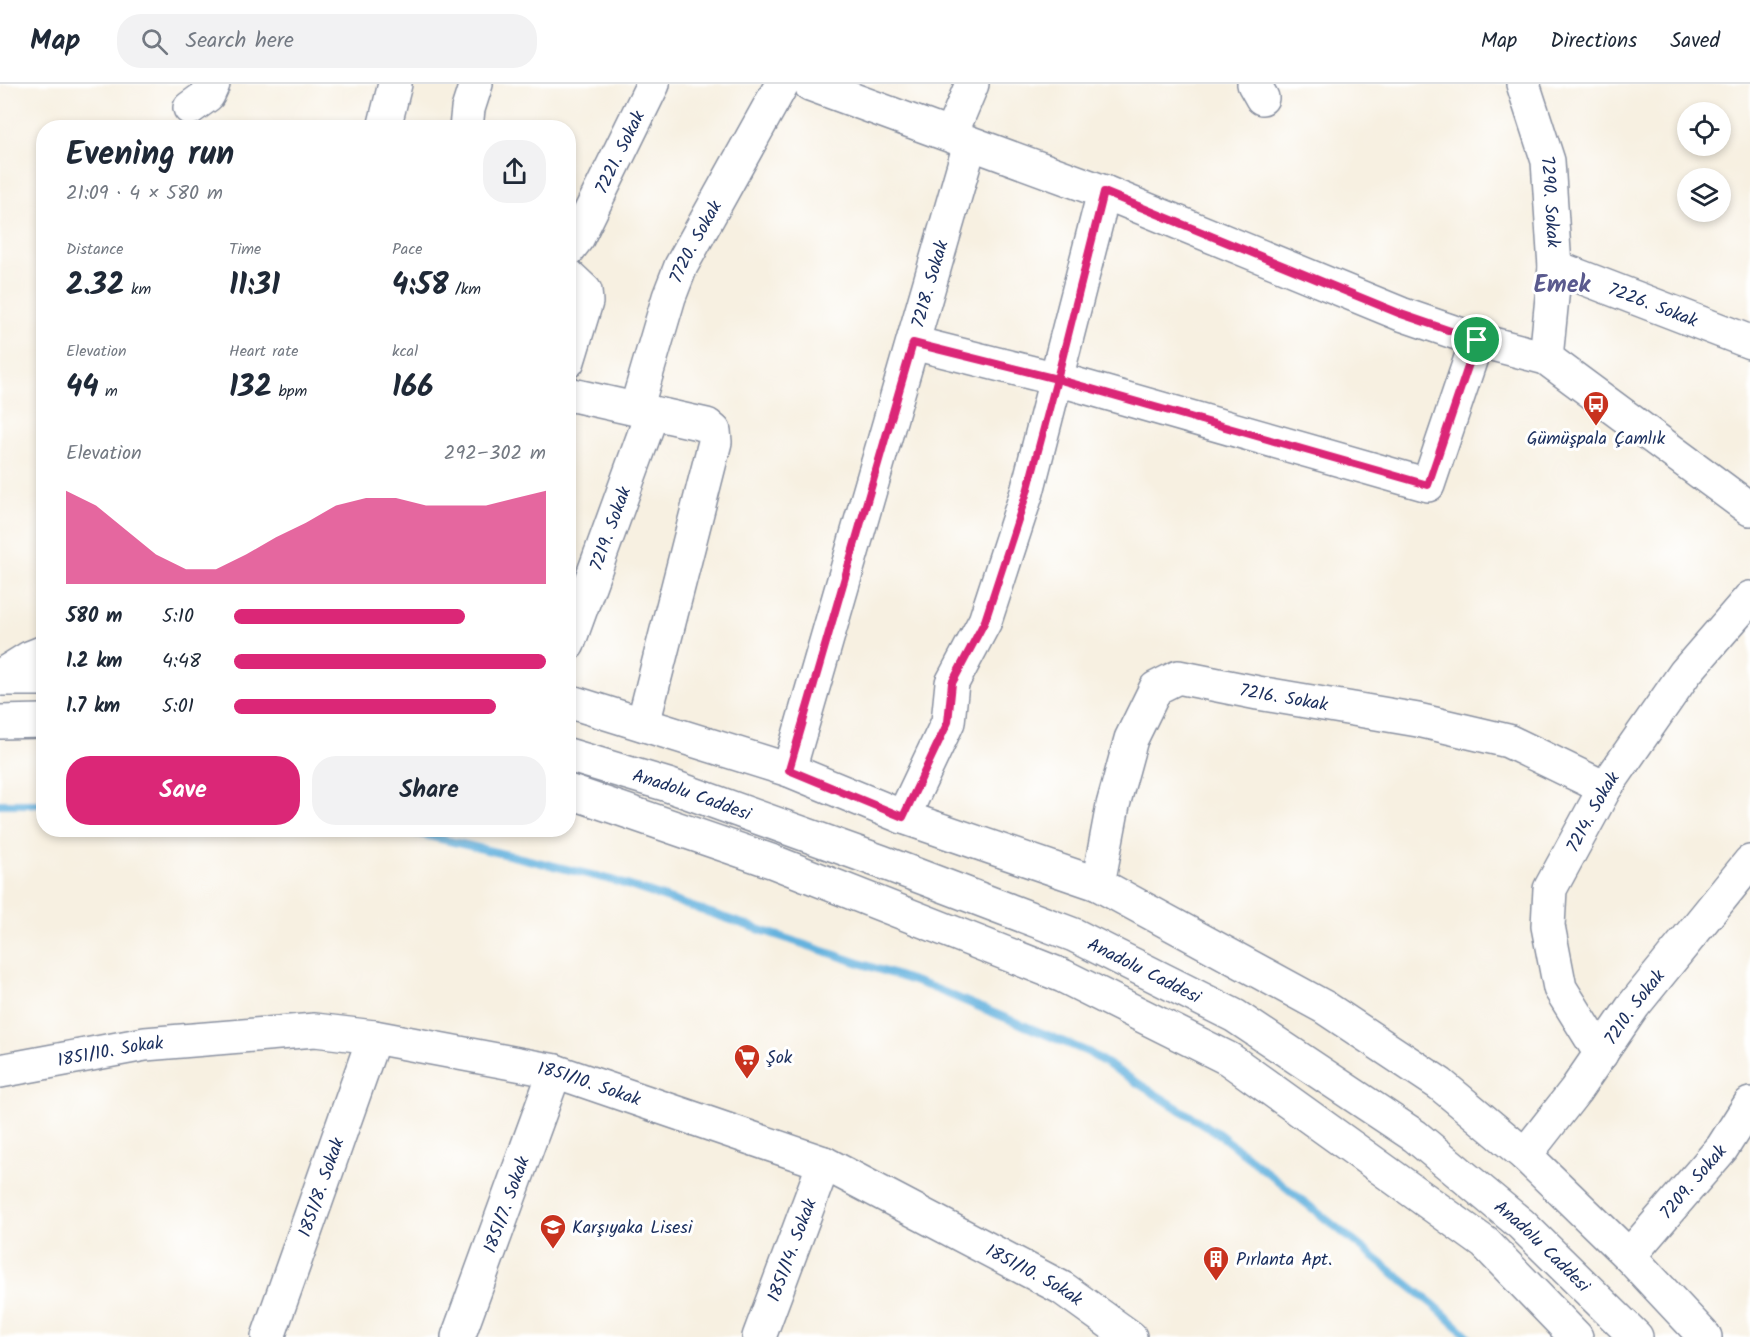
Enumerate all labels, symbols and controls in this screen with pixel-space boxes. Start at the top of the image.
search box [117,14,537,68]
text: Map [30,19,81,64]
text: Search here [186,24,294,59]
icon: search [138,25,171,58]
text: Map [1481,25,1517,58]
text: Directions [1550,25,1637,58]
text: Saved [1670,25,1720,58]
map controls [1677,102,1731,222]
button: locate [1677,102,1731,156]
street label: 7221. Sokak [588,106,654,199]
text: Evening run [66,129,234,182]
button: share [483,140,546,203]
street label: 7290. Sokak [1531,153,1567,249]
button: layers [1677,168,1731,222]
text: 21:09 · 4 × 580 m [66,178,223,210]
street label: 7720. Sokak [663,195,731,288]
text: Distance [66,237,124,262]
text: Time [229,237,261,262]
text: Pace [392,237,423,262]
street label: 7218. Sokak [905,237,958,332]
text: 2.32 [66,262,125,310]
text: 11:31 [229,262,280,310]
text: 4:58 [392,262,449,310]
district label: Emek [1534,266,1591,305]
street label: 7226. Sokak [1603,276,1702,337]
text: km [125,277,151,302]
text: /km [449,277,481,302]
pin [1451,314,1502,365]
icon: arrive [1460,323,1493,356]
text: Elevation [66,339,127,364]
text: Heart rate [229,339,299,364]
text: kcal [392,339,418,364]
text: 44 [66,364,99,412]
text: 132 [229,364,272,412]
text: 166 [392,364,434,412]
text: m [99,379,118,404]
text: bpm [272,379,307,404]
bus stop icon: Gümüşpala Çamlık [1581,389,1611,427]
place label: Gümüşpala Çamlık [1527,425,1666,454]
text: Elevation [66,438,142,470]
text: 292–302 m [444,438,546,470]
street label: 7219. Sokak [583,482,640,575]
text: 580 m [66,601,122,633]
text: 5:10 [162,601,194,633]
text: 1.2 km [66,646,122,678]
text: 4:48 [162,646,201,678]
street label: 7216. Sokak [1237,677,1330,721]
text: 1.7 km [66,691,120,723]
text: 5:01 [162,691,194,723]
button: Save [66,756,300,825]
button: Share [312,756,546,825]
street label: Anadolu Caddesi [629,762,755,830]
street label: 7214. Sokak [1559,766,1628,858]
street label: Anadolu Caddesi [1082,931,1206,1013]
street label: 7210. Sokak [1598,963,1674,1052]
street label: 1851/10. Sokak [55,1030,165,1076]
supermarket icon: Şok [732,1042,762,1080]
place label: Şok [766,1044,793,1073]
street label: 1851/10. Sokak [535,1055,645,1115]
street label: 1851/8. Sokak [291,1133,354,1241]
street label: 7209. Sokak [1653,1138,1735,1227]
street label: 1851/7. Sokak [477,1152,539,1258]
street label: 1851/14. Sokak [760,1194,826,1306]
street label: Anadolu Caddesi [1487,1194,1596,1301]
school or university icon: Karşıyaka Lisesi [538,1212,568,1250]
place label: Karşıyaka Lisesi [572,1214,693,1243]
street label: 1851/10. Sokak [980,1237,1089,1315]
building icon: Pırlanta Apt. [1201,1244,1231,1282]
place label: Pırlanta Apt. [1236,1246,1332,1275]

